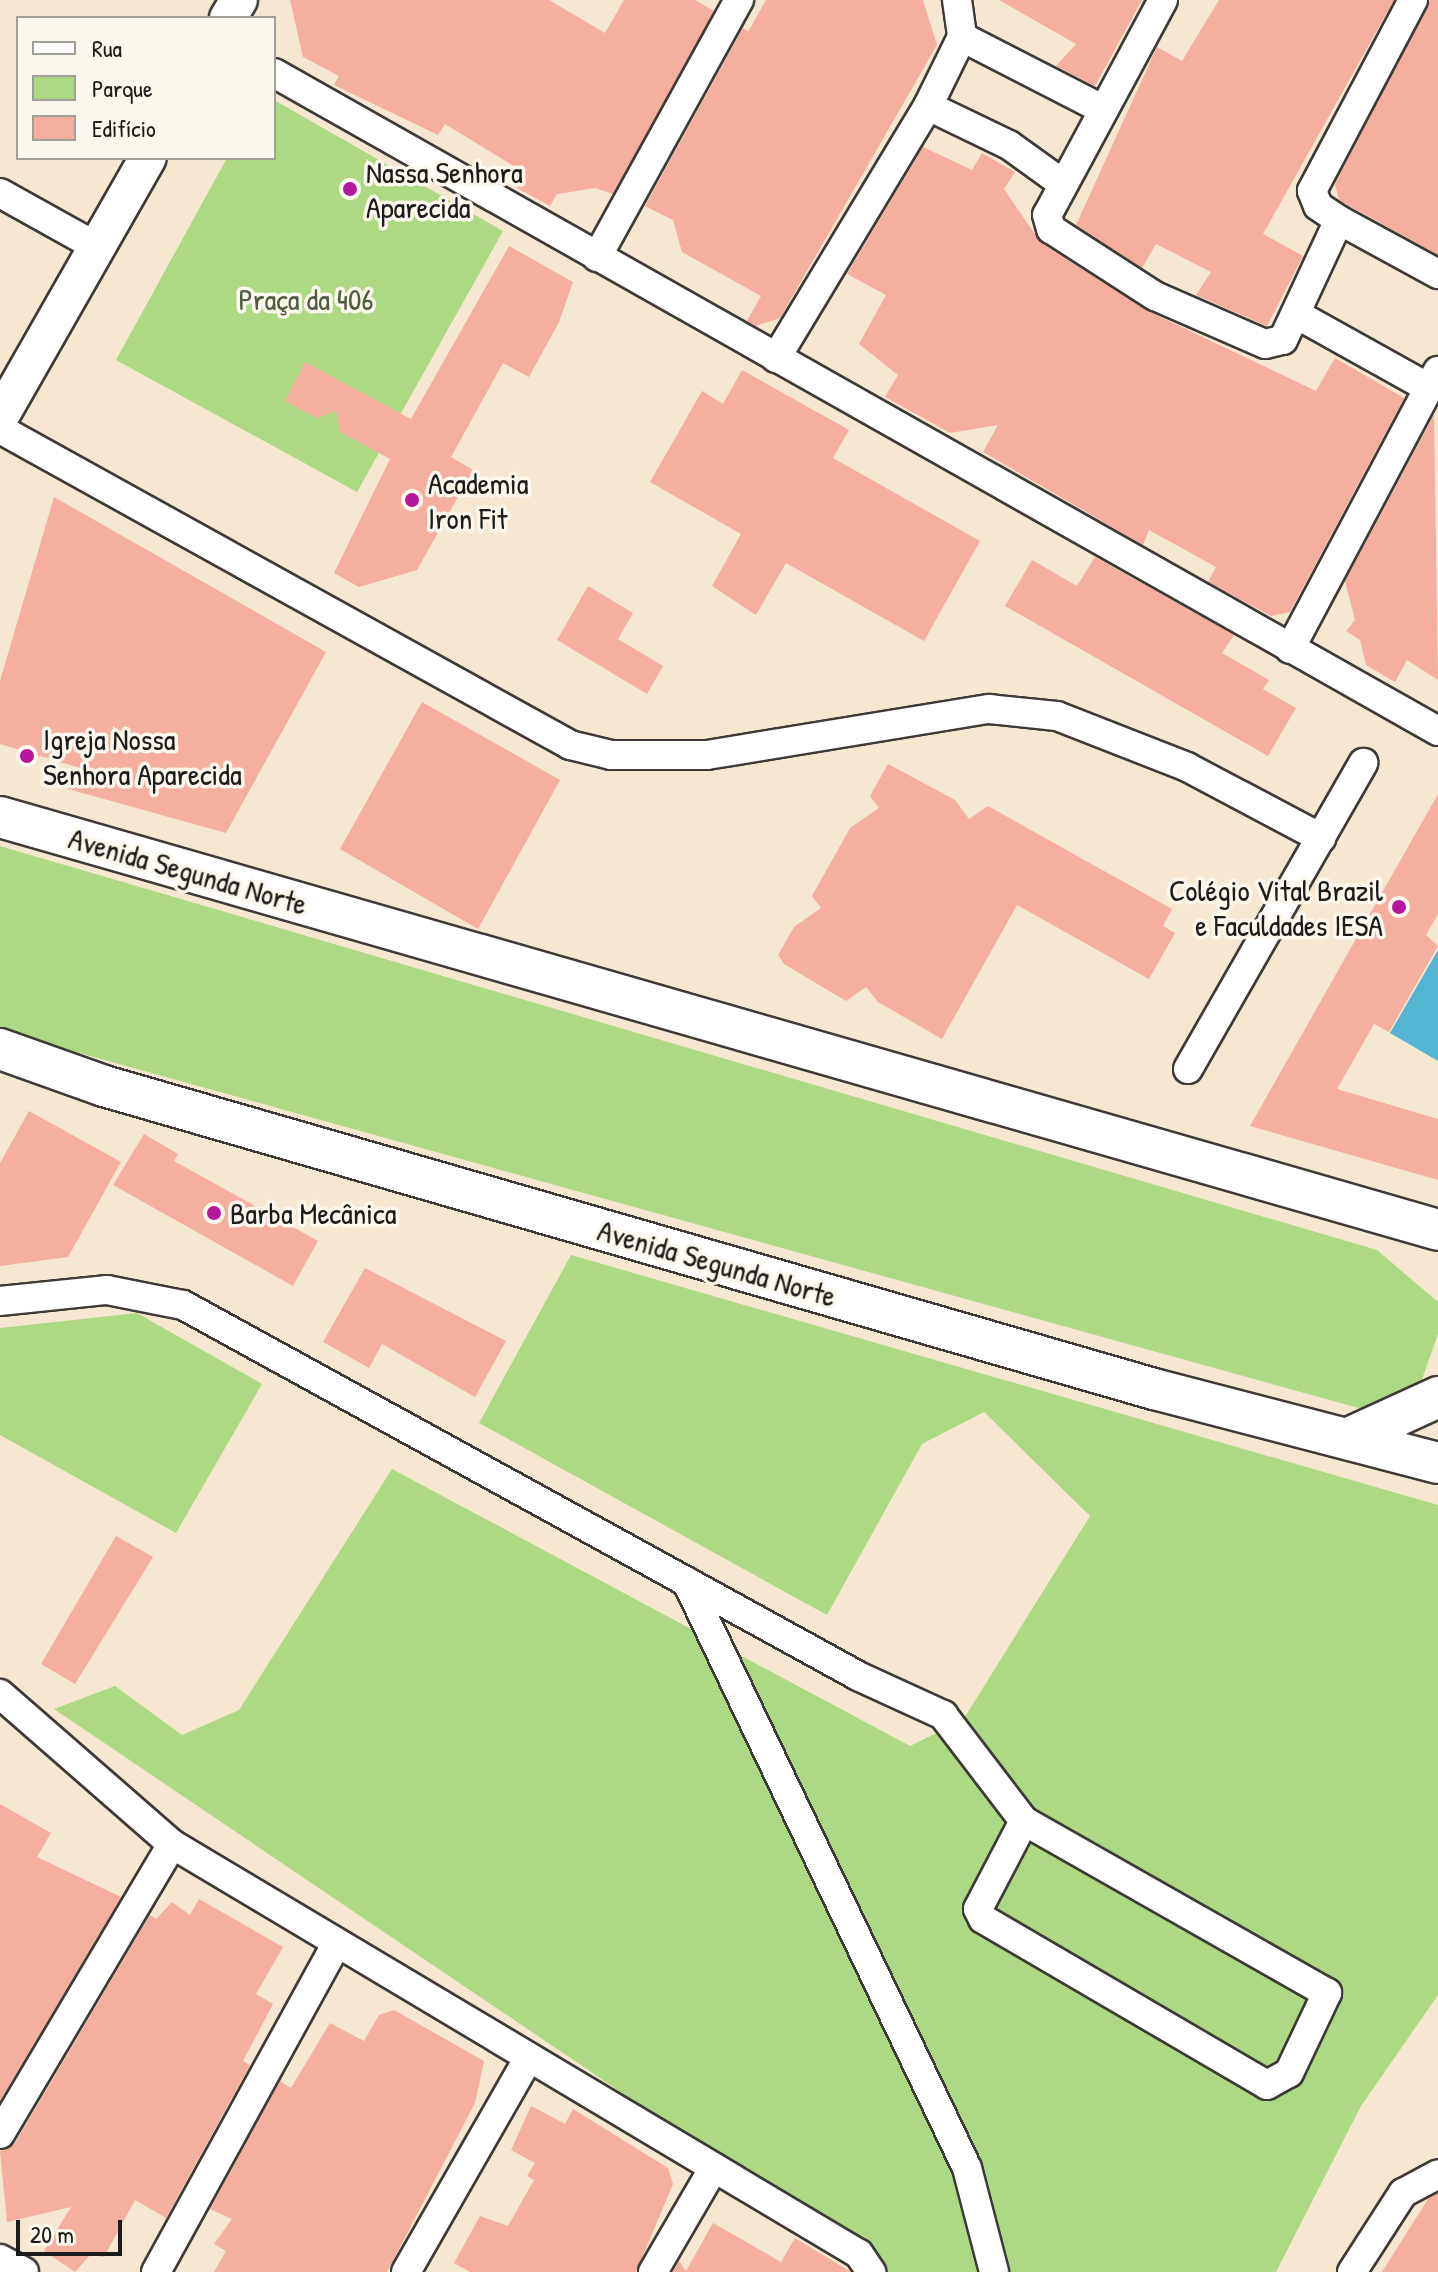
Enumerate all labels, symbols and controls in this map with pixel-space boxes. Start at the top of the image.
legend [16,16,276,160]
text: Rua [92,32,122,64]
text: Parque [92,72,152,104]
text: Edifício [92,112,156,144]
place label: Nassa Senhora Aparecida [366,154,523,224]
marker: Nassa Senhora Aparecida [341,180,359,198]
park label: Praça da 406 [238,281,374,317]
place label: Academia Iron Fit [428,465,529,536]
marker: Academia Iron Fit [403,491,421,509]
place label: Igreja Nossa Senhora Aparecida [43,721,242,792]
marker: Igreja Nossa Senhora Aparecida [18,747,36,765]
street label: Avenida Segunda Norte [65,820,311,922]
place label: Colégio Vital Brazil e Faculdades IESA [1169,872,1383,942]
marker: Colégio Vital Brazil e Faculdades IESA [1390,898,1408,916]
place label: Barba Mecânica [230,1195,396,1231]
marker: Barba Mecânica [205,1204,223,1222]
street label: Avenida Segunda Norte [594,1212,840,1314]
scale bar [20,2204,126,2254]
text: 20 m [30,2218,74,2250]

